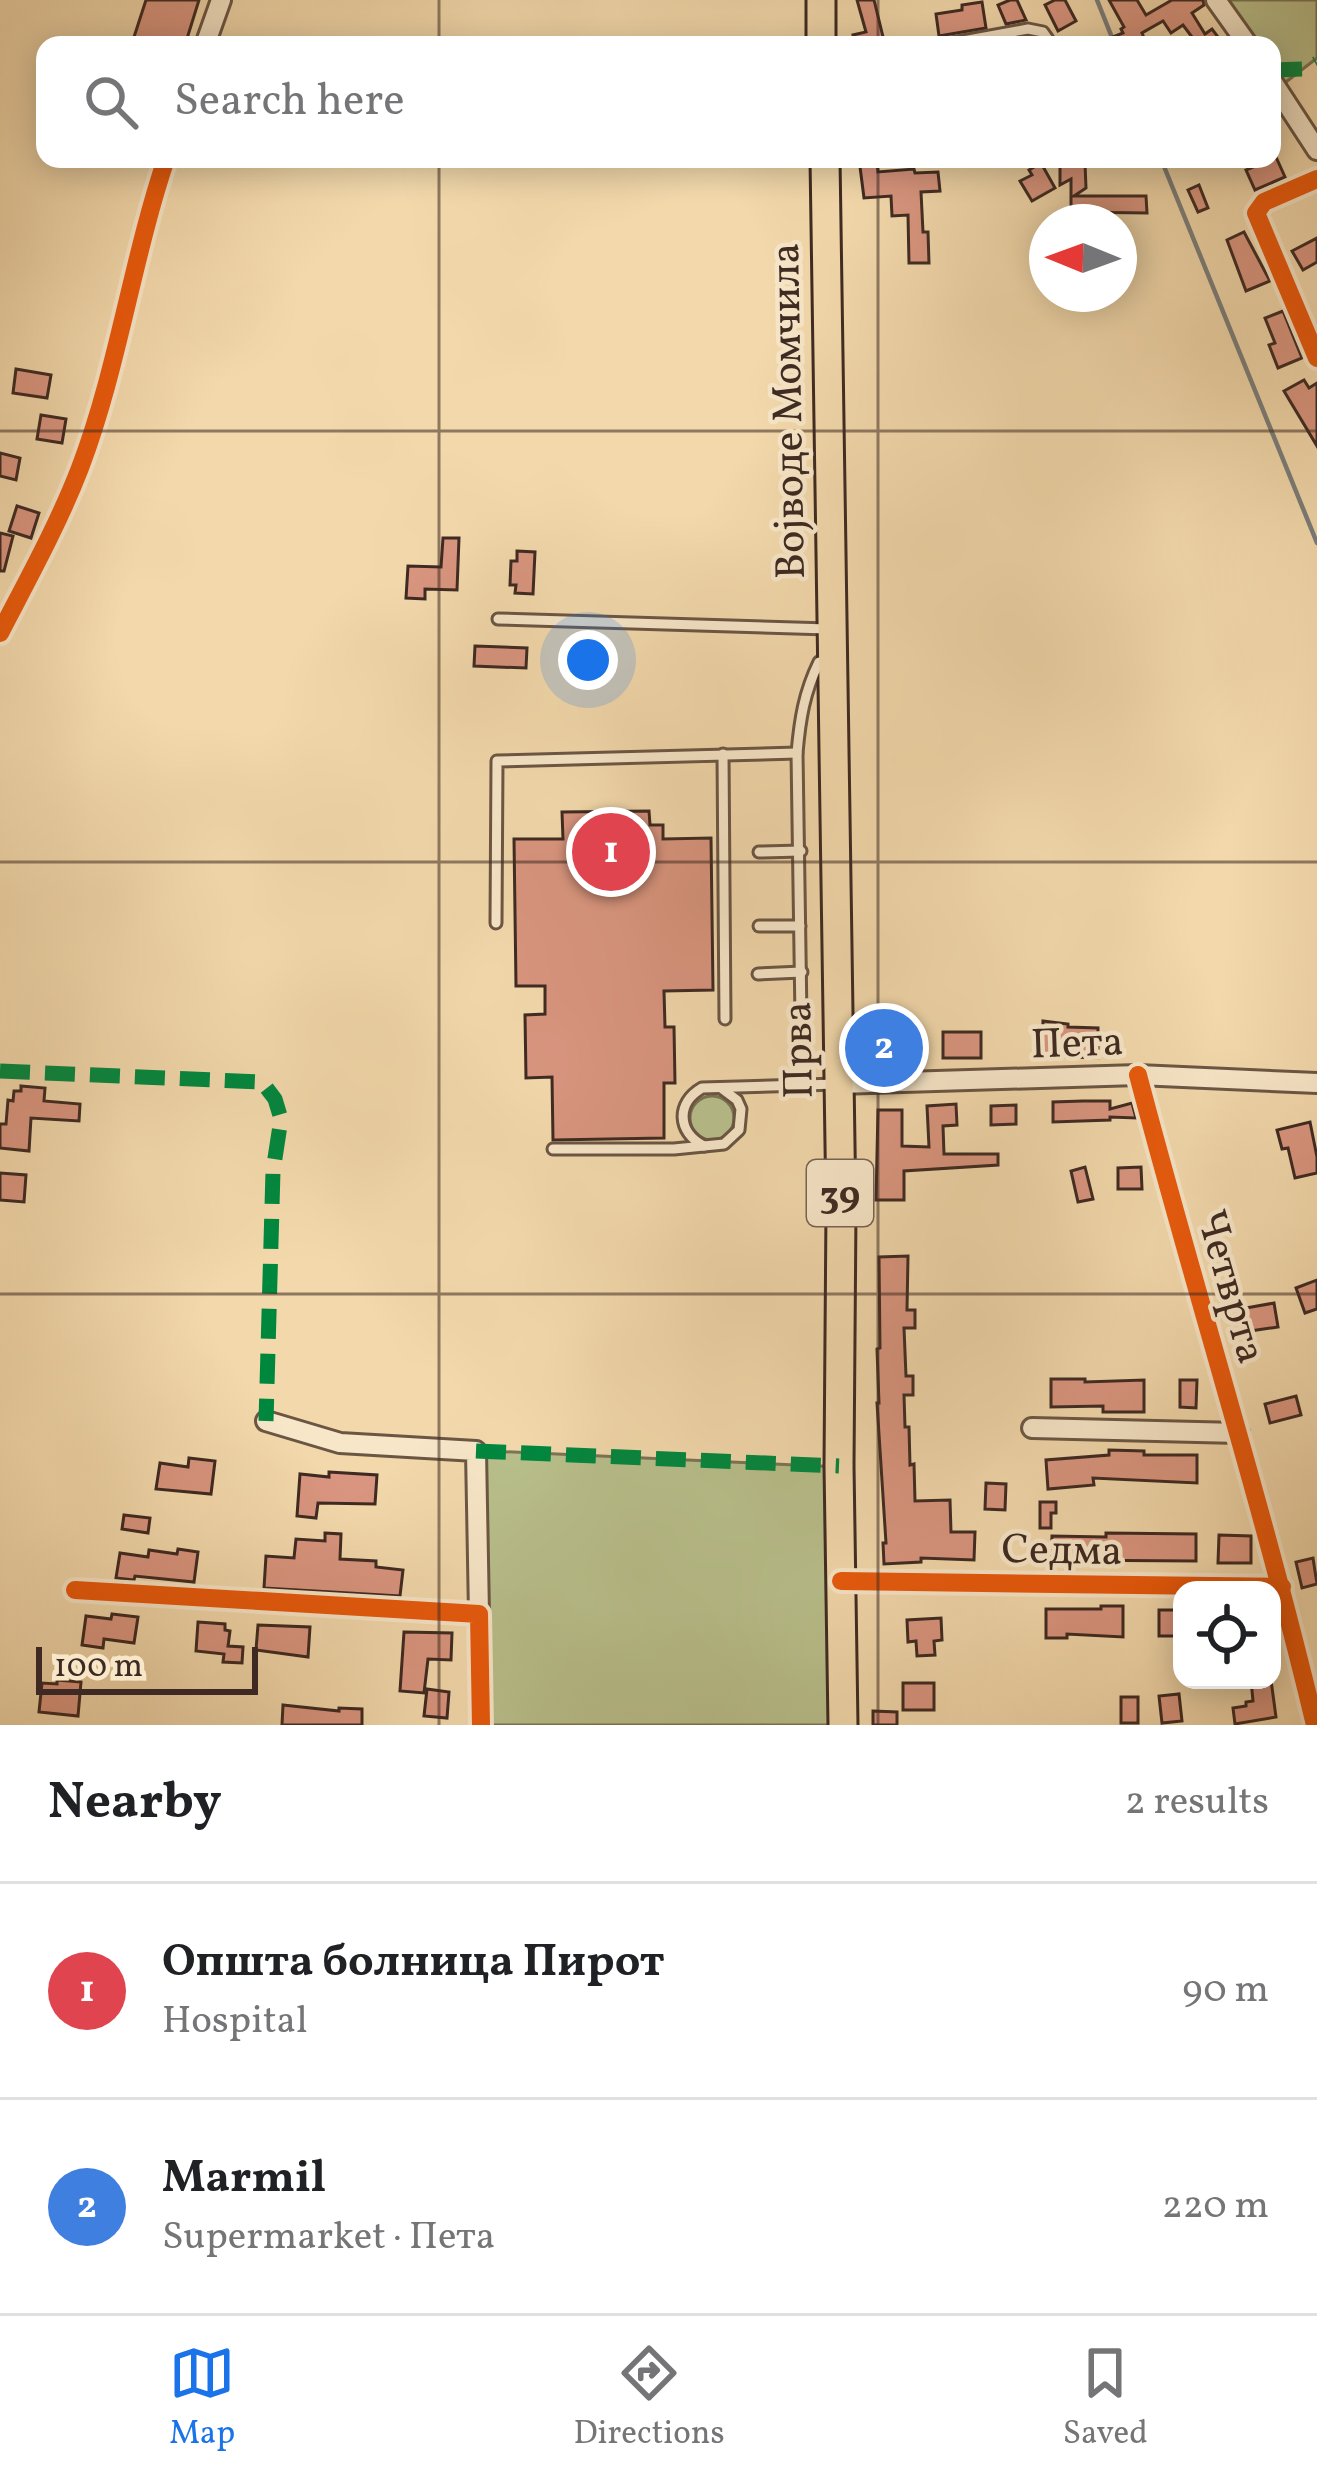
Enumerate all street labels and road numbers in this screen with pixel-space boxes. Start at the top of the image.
street label: Војводе Момчила [758,242,823,580]
street label: Прва [770,1001,831,1099]
street label: Пета [1030,1014,1125,1077]
road number: 39 [807,1160,873,1226]
street label: Четврта [1179,1204,1279,1371]
street label: Седма [1001,1522,1123,1583]

